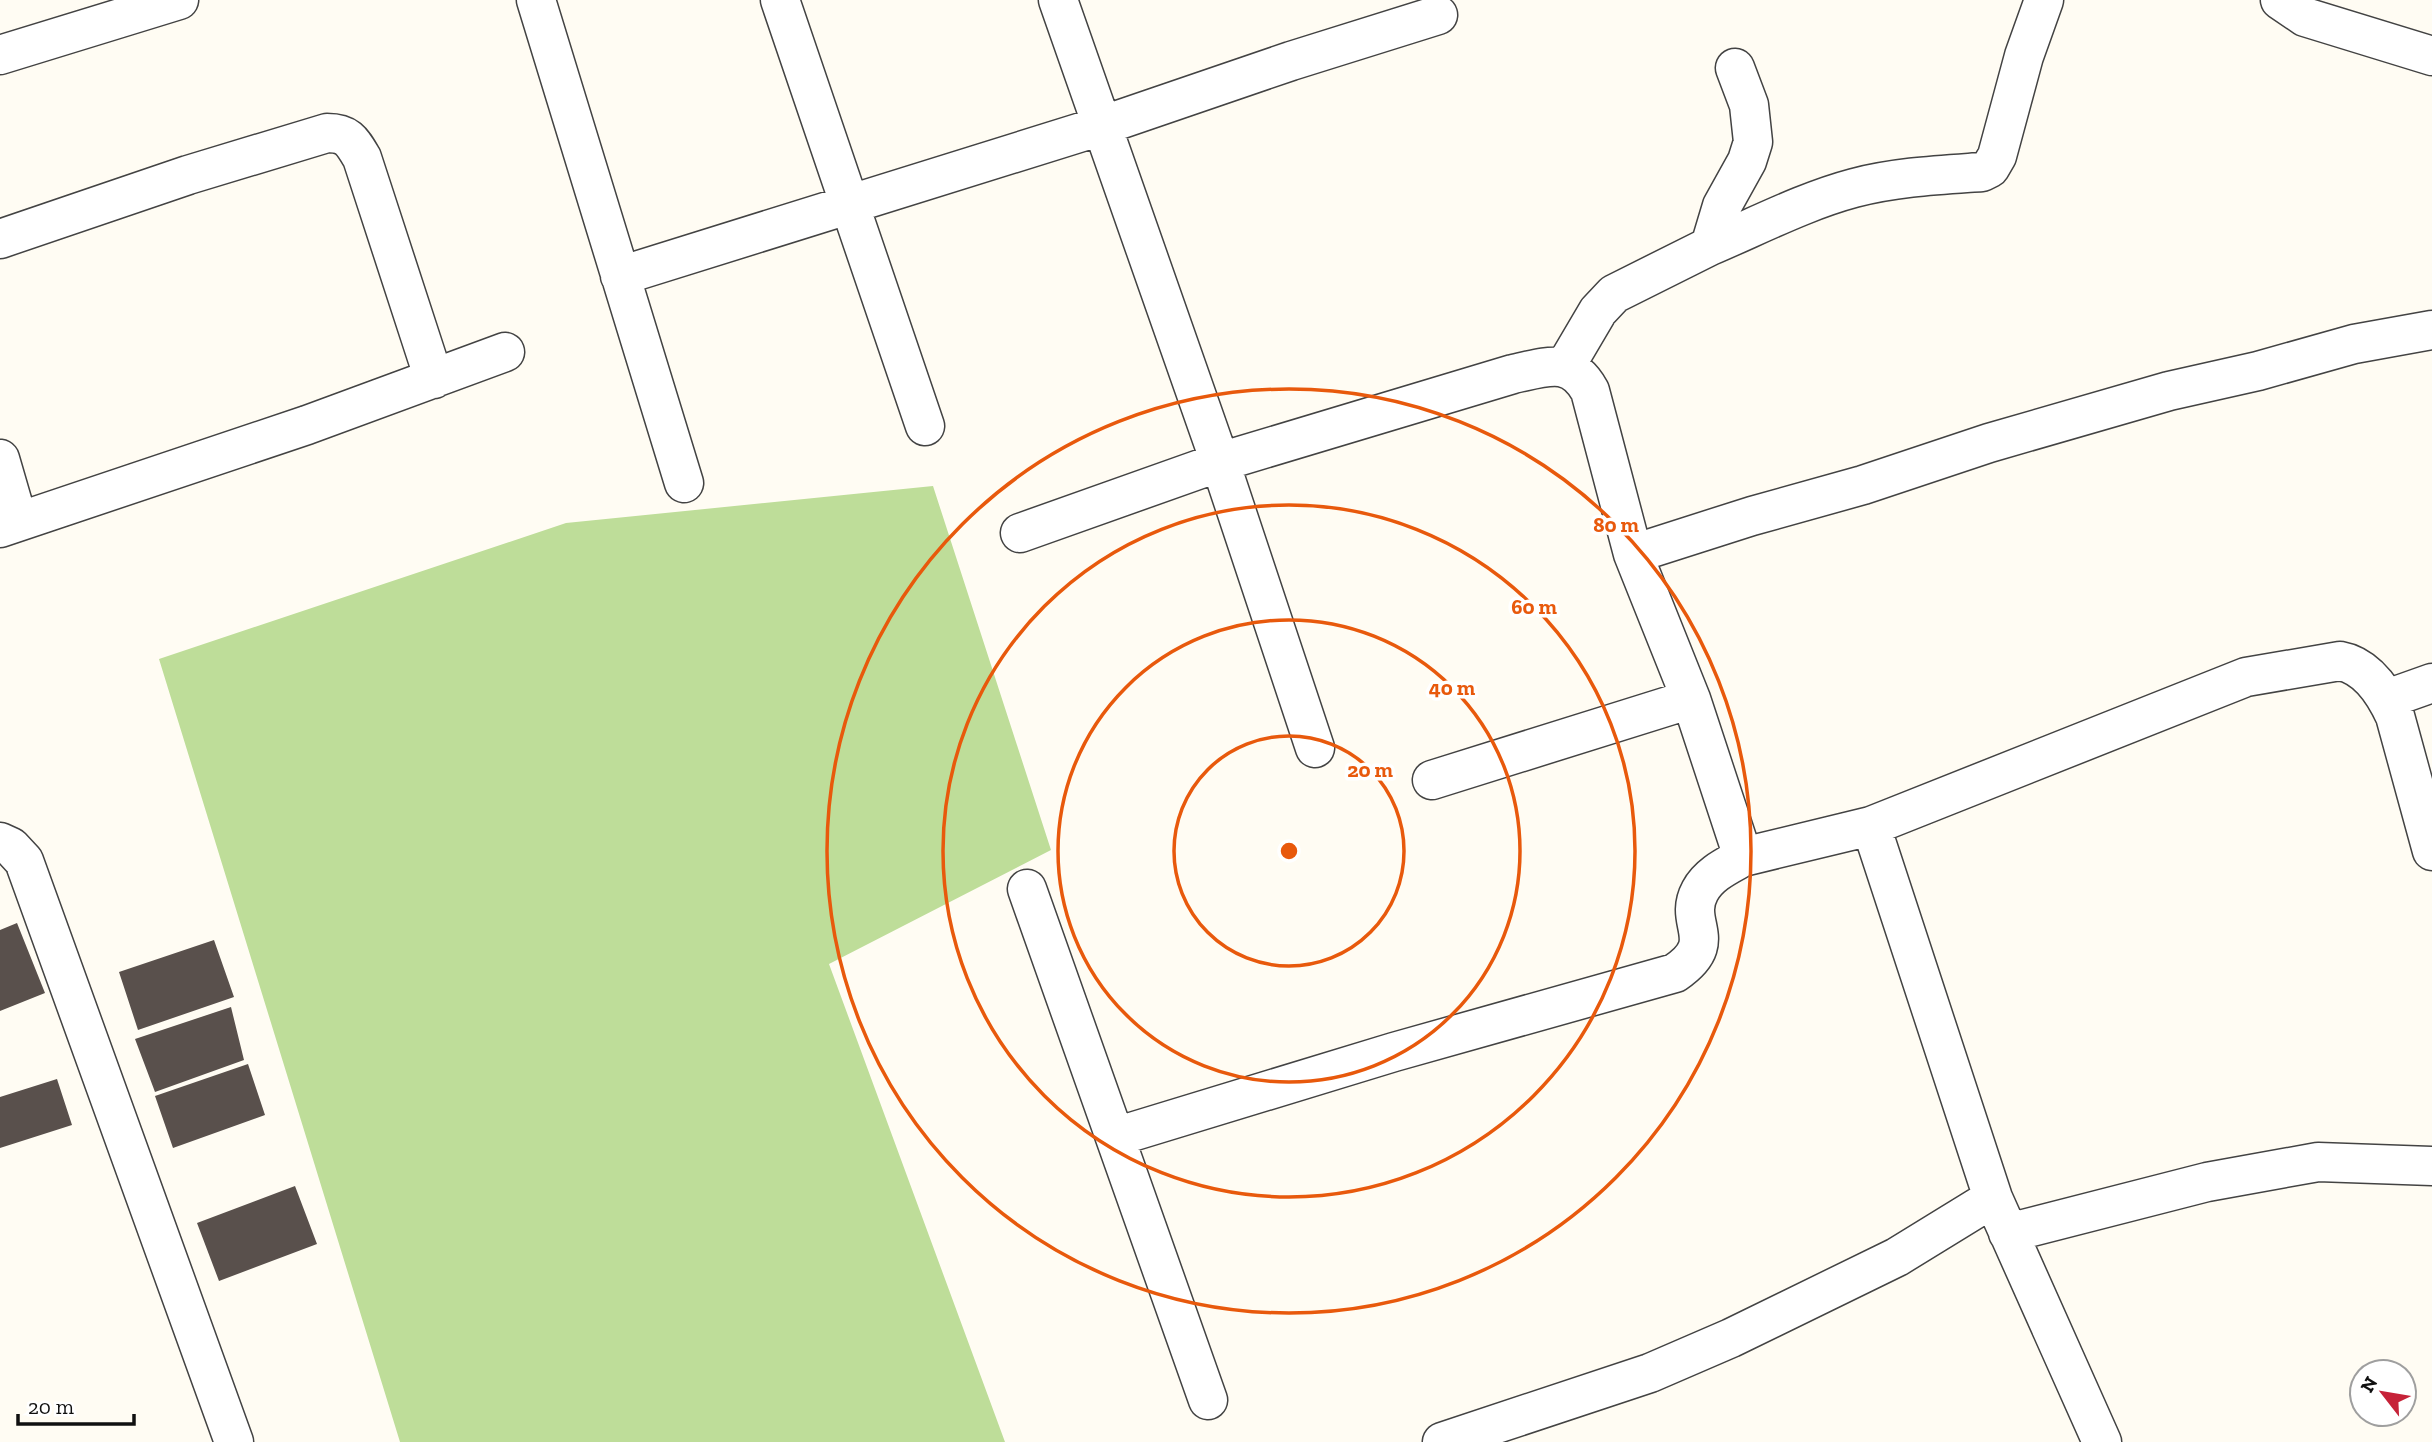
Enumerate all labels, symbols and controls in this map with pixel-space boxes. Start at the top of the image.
text: 80 m [1593,512,1639,537]
text: 60 m [1511,594,1557,619]
text: 40 m [1429,675,1476,700]
text: 20 m [1347,757,1393,782]
centre of rings [1277,839,1301,863]
north arrow [2348,1358,2418,1428]
text: N [2355,1372,2382,1397]
scale bar [18,1382,133,1426]
text: 20 m [28,1394,74,1419]

